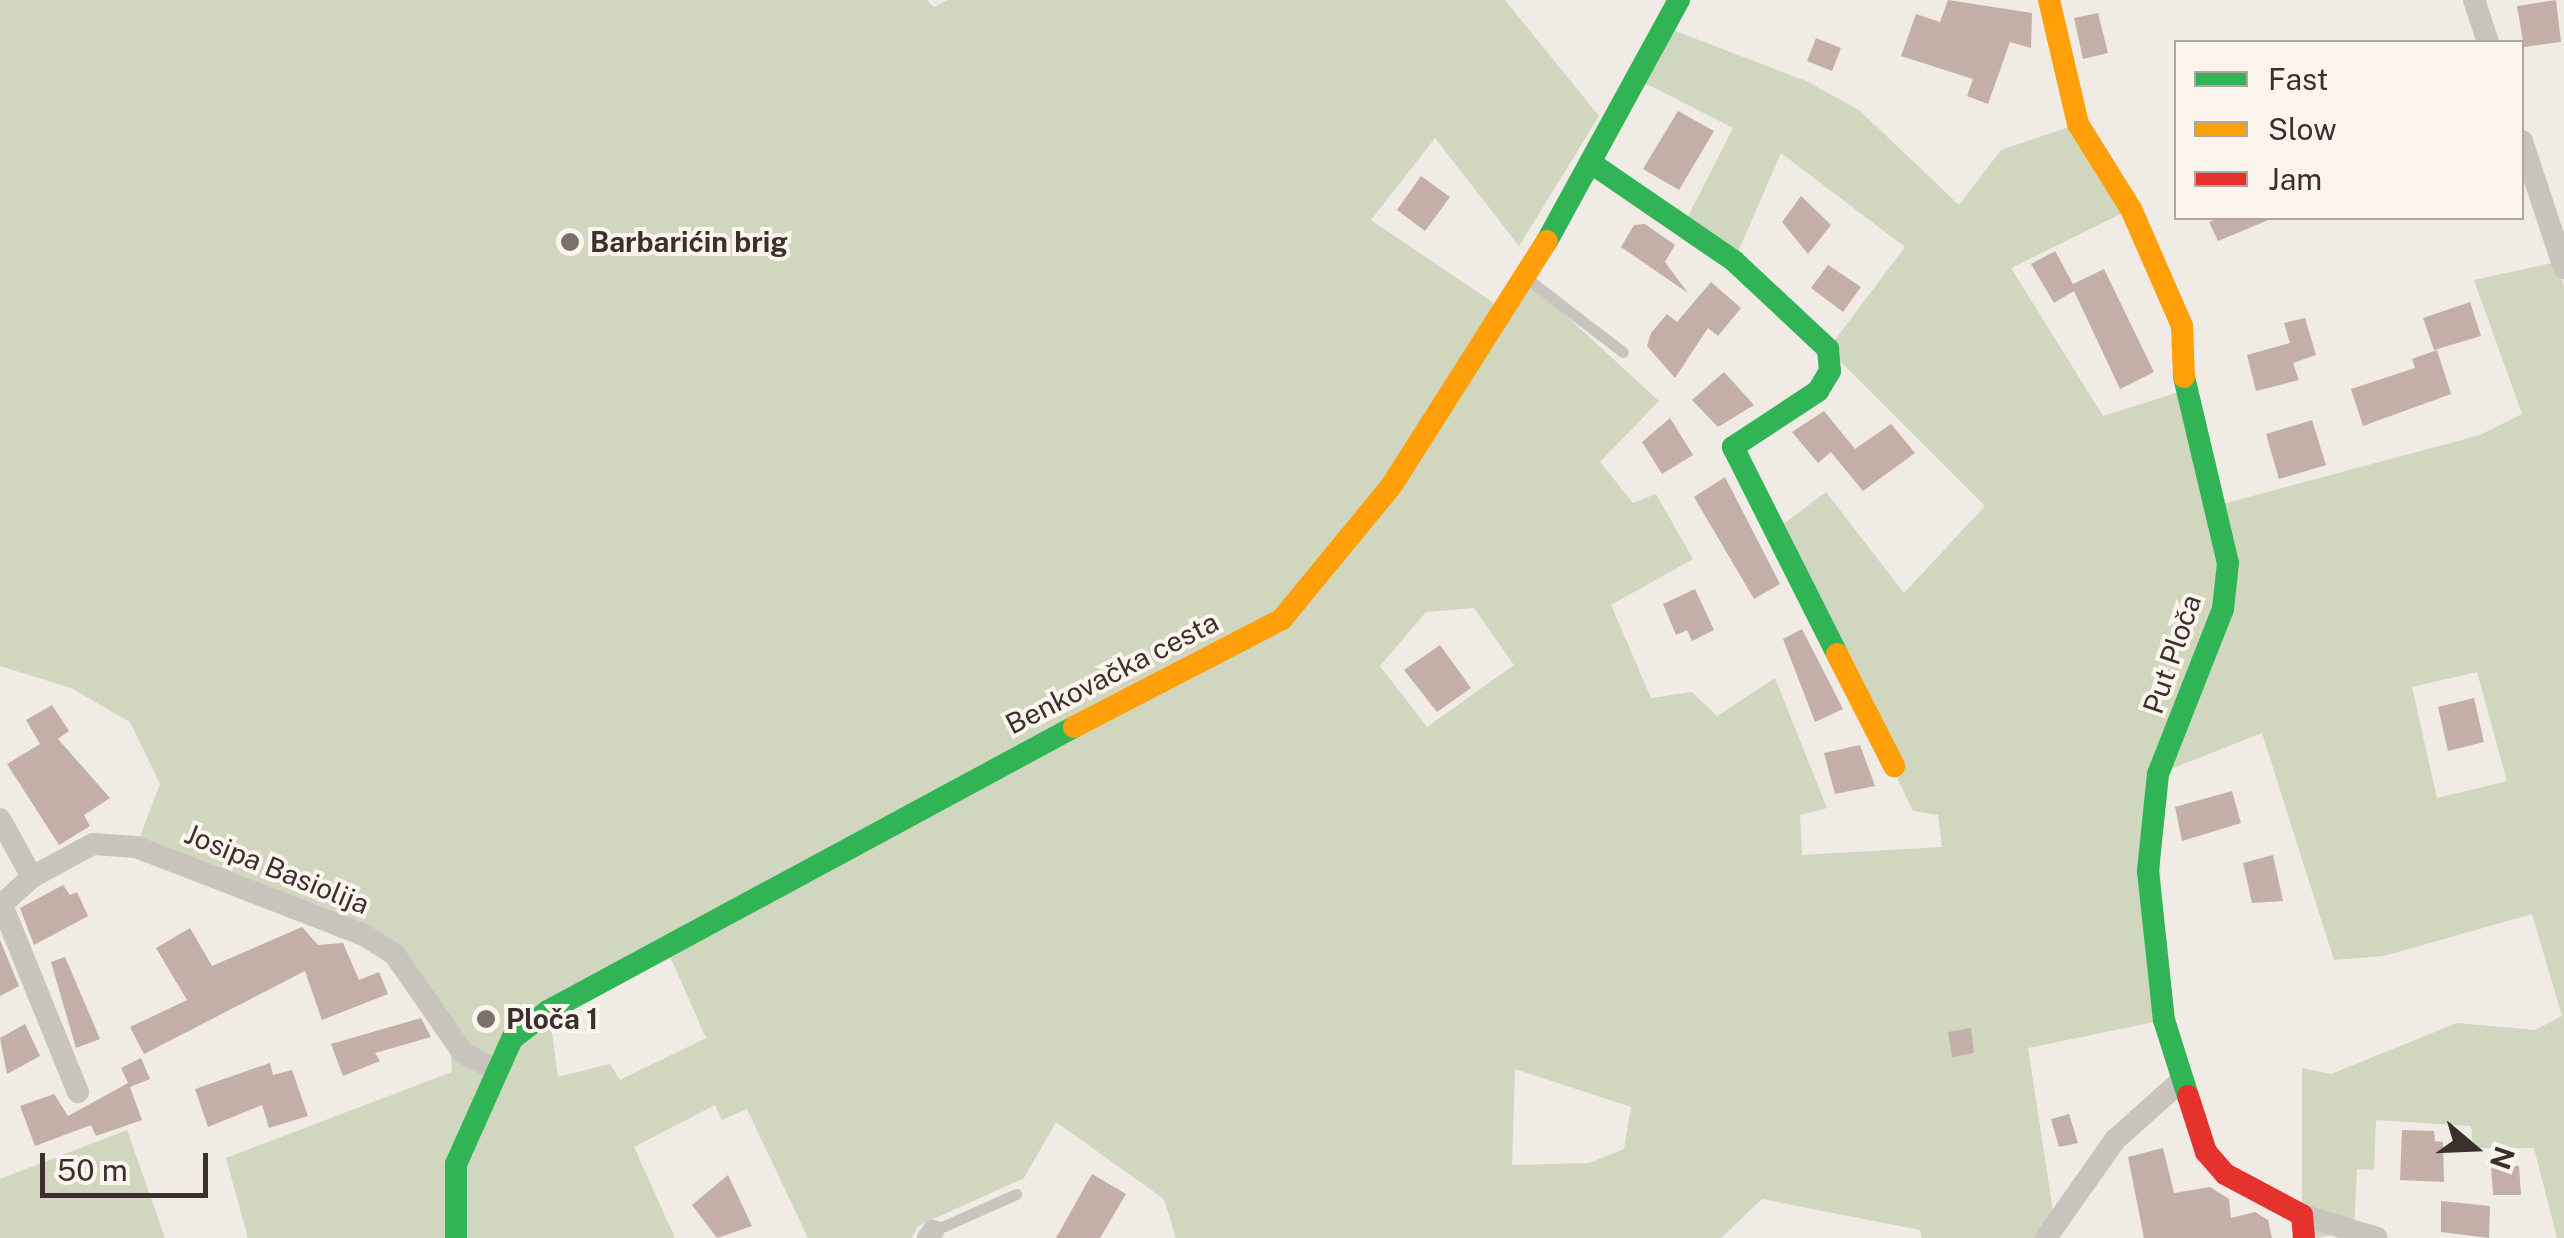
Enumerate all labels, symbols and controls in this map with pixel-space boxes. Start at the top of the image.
legend [2174,40,2524,220]
text: Fast [2268,61,2328,97]
text: Slow [2268,111,2337,147]
text: Jam [2268,161,2322,197]
place label: Barbarićin brig [590,225,788,259]
marker: Barbarićin brig [559,231,581,253]
street label: Put Ploča [2136,590,2208,718]
street label: Benkovačka cesta [1000,605,1224,741]
street label: Josipa Basiolija [180,817,374,921]
place label: Ploča 1 [506,1002,598,1036]
marker: Ploča 1 [475,1008,497,1030]
north arrow [2424,1098,2524,1198]
scale bar [45,1133,212,1195]
text: N [2484,1142,2522,1174]
text: 50 m [57,1152,128,1188]

